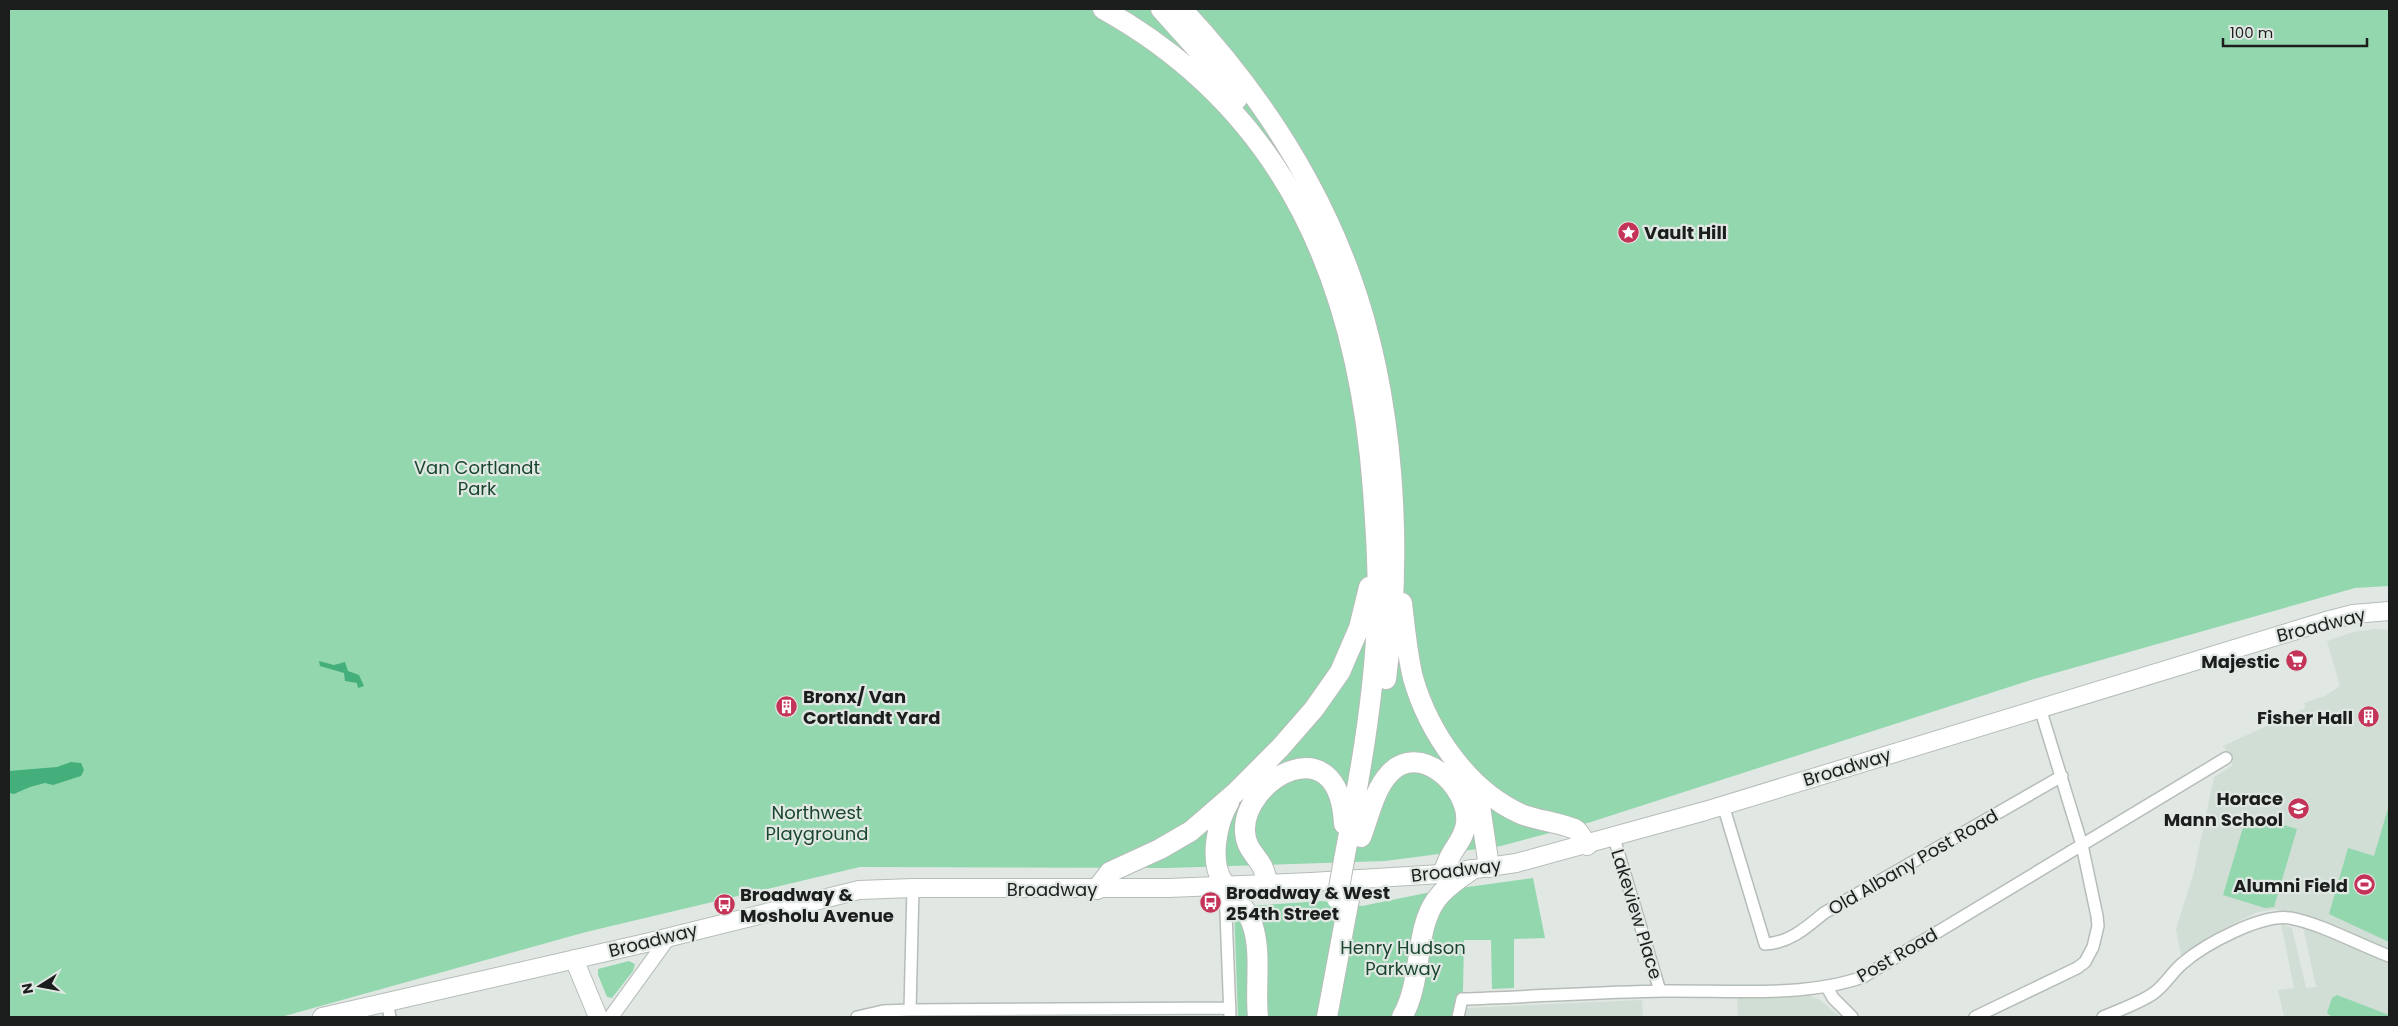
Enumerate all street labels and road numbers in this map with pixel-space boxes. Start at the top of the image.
street label: Broadway [2274,602,2368,648]
street label: Broadway [1800,742,1894,792]
street label: Old Albany Post Road [1823,803,2003,921]
street label: Lakeview Place [1605,846,1669,982]
street label: Broadway [1409,852,1503,888]
street label: Broadway [1007,877,1097,902]
street label: Broadway [606,917,700,963]
street label: Post Road [1852,922,1942,988]

